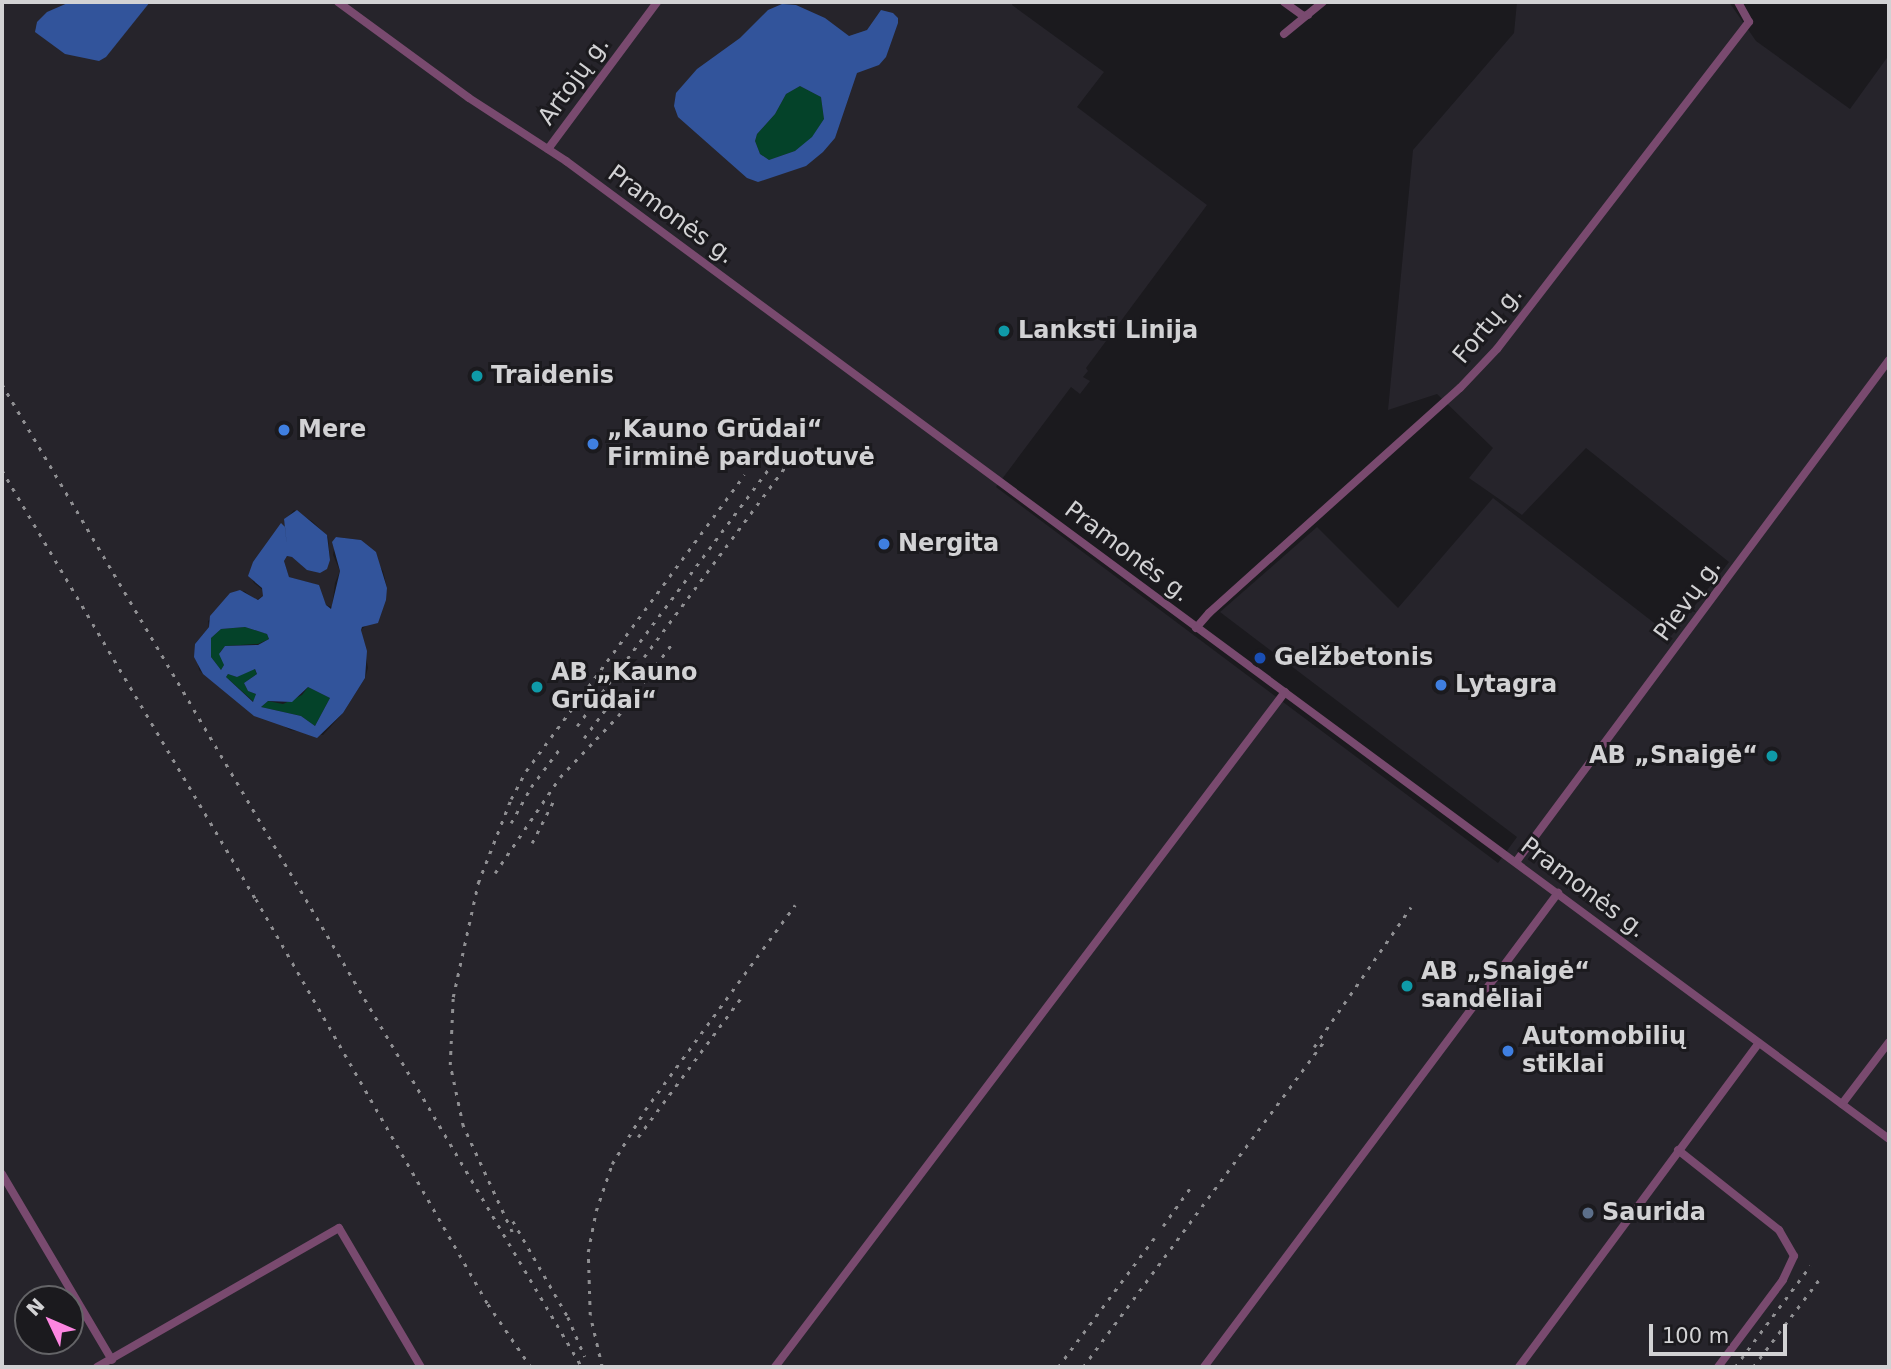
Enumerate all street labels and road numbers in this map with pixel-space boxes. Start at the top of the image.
street label: Artojų g. [532,31,616,131]
street label: Pramonės g. [602,159,740,271]
street label: Fortų g. [1447,280,1529,370]
street label: Pramonės g. [1059,495,1195,609]
street label: Pievų g. [1648,553,1728,647]
street label: Pramonės g. [1515,831,1651,945]

